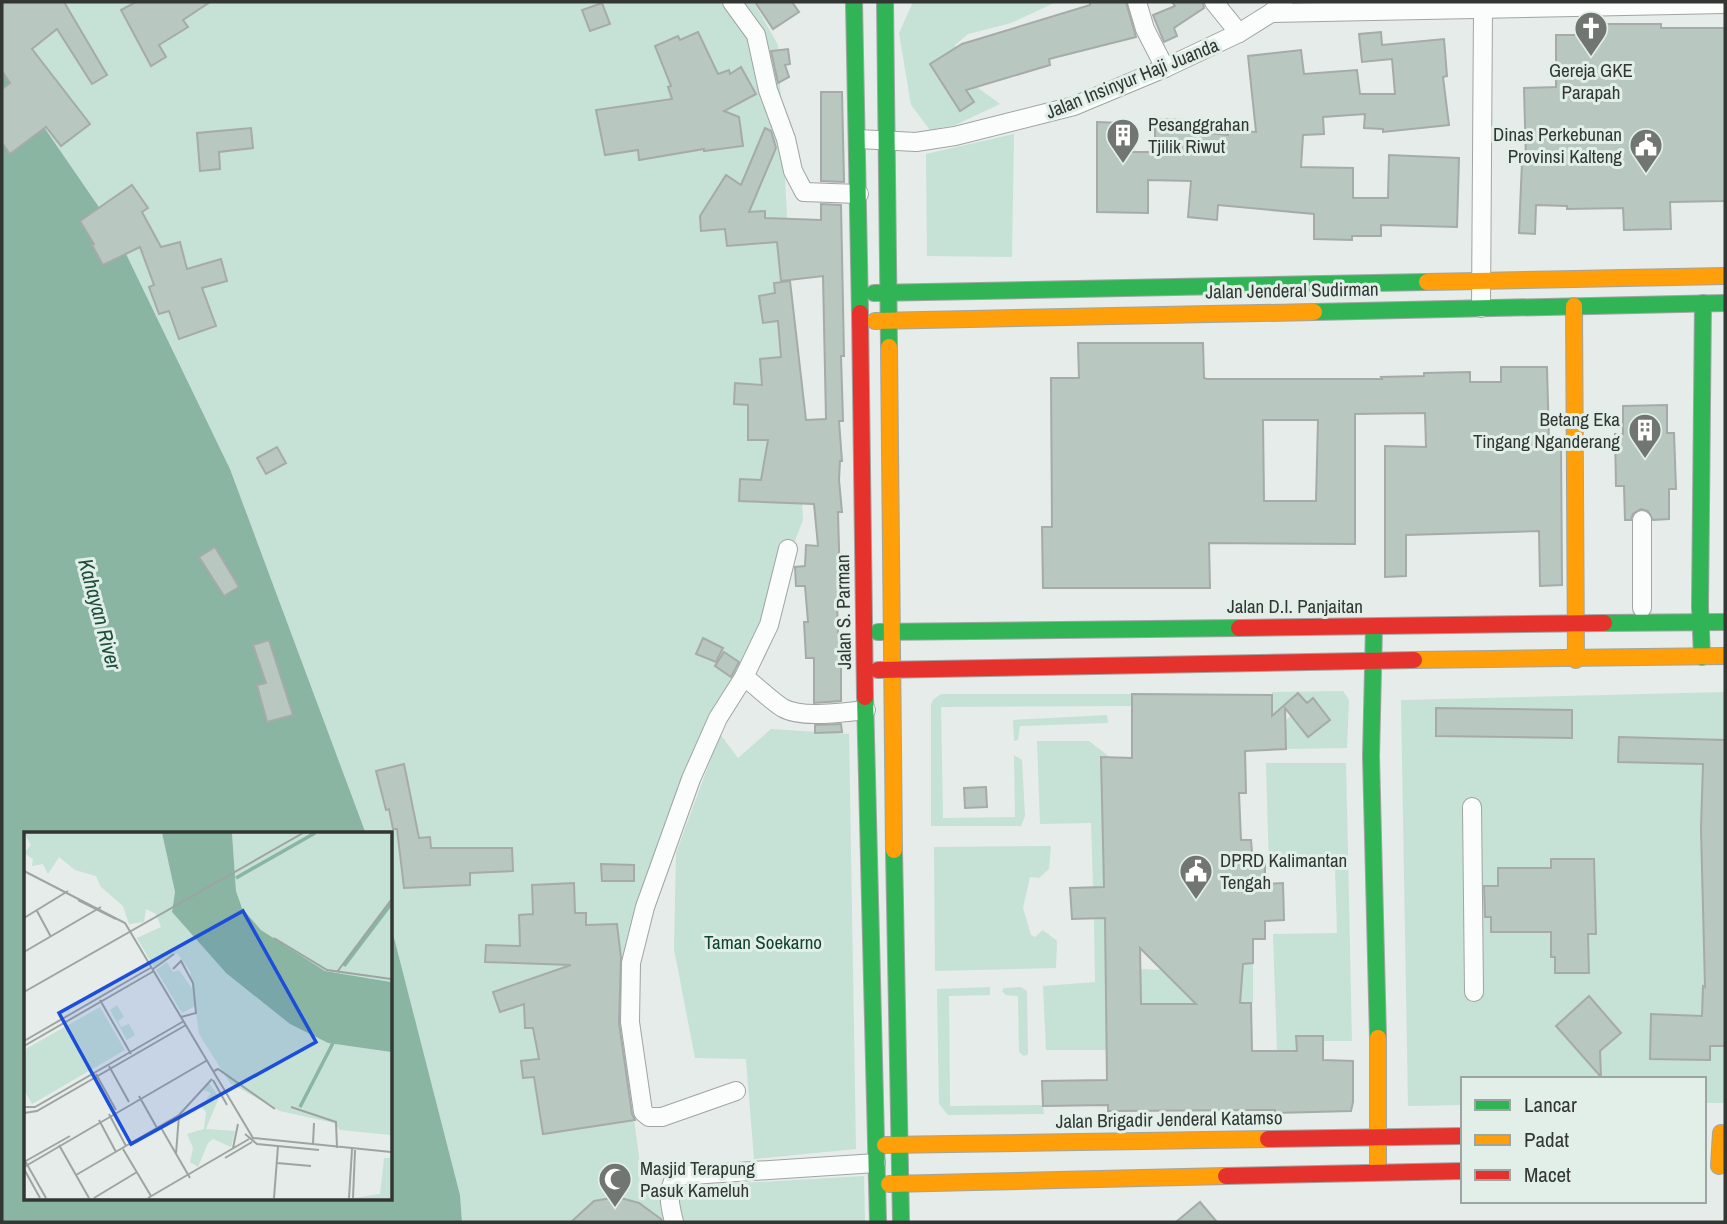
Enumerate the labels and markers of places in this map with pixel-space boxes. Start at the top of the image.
church icon: Gereja GKE Parapah [1572,9,1610,58]
place label: Gereja GKE Parapah [1549,57,1633,105]
place label: Pesanggrahan Tjilik Riwut [1148,111,1249,159]
building icon: Pesanggrahan Tjilik Riwut [1104,116,1142,165]
place label: Dinas Perkebunan Provinsi Kalteng [1493,121,1622,169]
public building icon: Dinas Perkebunan Provinsi Kalteng [1627,126,1665,175]
place label: Betang Eka Tingang Nganderang [1473,406,1620,454]
building icon: Betang Eka Tingang Nganderang [1626,411,1664,460]
place label: DPRD Kalimantan Tengah [1220,847,1347,895]
public building icon: DPRD Kalimantan Tengah [1177,852,1215,901]
place label: Masjid Terapung Pasuk Kameluh [640,1155,755,1203]
mosque icon: Masjid Terapung Pasuk Kameluh [596,1160,634,1209]

